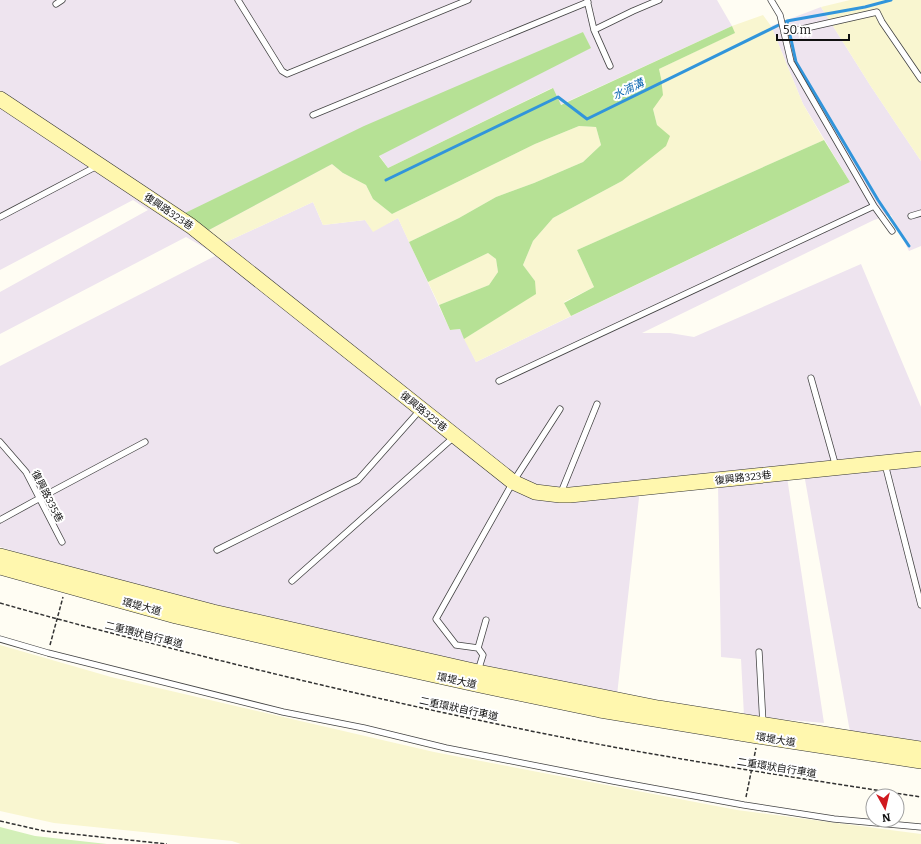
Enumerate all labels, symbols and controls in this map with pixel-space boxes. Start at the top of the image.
scale bar [777,16,849,42]
text: 50 m [783,23,812,37]
water label: 水湳溝 [611,75,648,103]
street label: 復興路323巷 [142,191,195,233]
street label: 復興路323巷 [398,389,449,434]
street label: 復興路335巷 [29,469,65,524]
street label: 復興路323巷 [714,469,772,487]
street label: 環堤大道 [121,596,163,618]
street label: 二重環狀自行車道 [103,619,184,650]
street label: 環堤大道 [436,671,478,691]
street label: 二重環狀自行車道 [418,695,499,723]
street label: 環堤大道 [755,731,797,749]
street label: 二重環狀自行車道 [736,756,817,780]
north arrow [865,788,905,828]
text: N [881,810,891,825]

